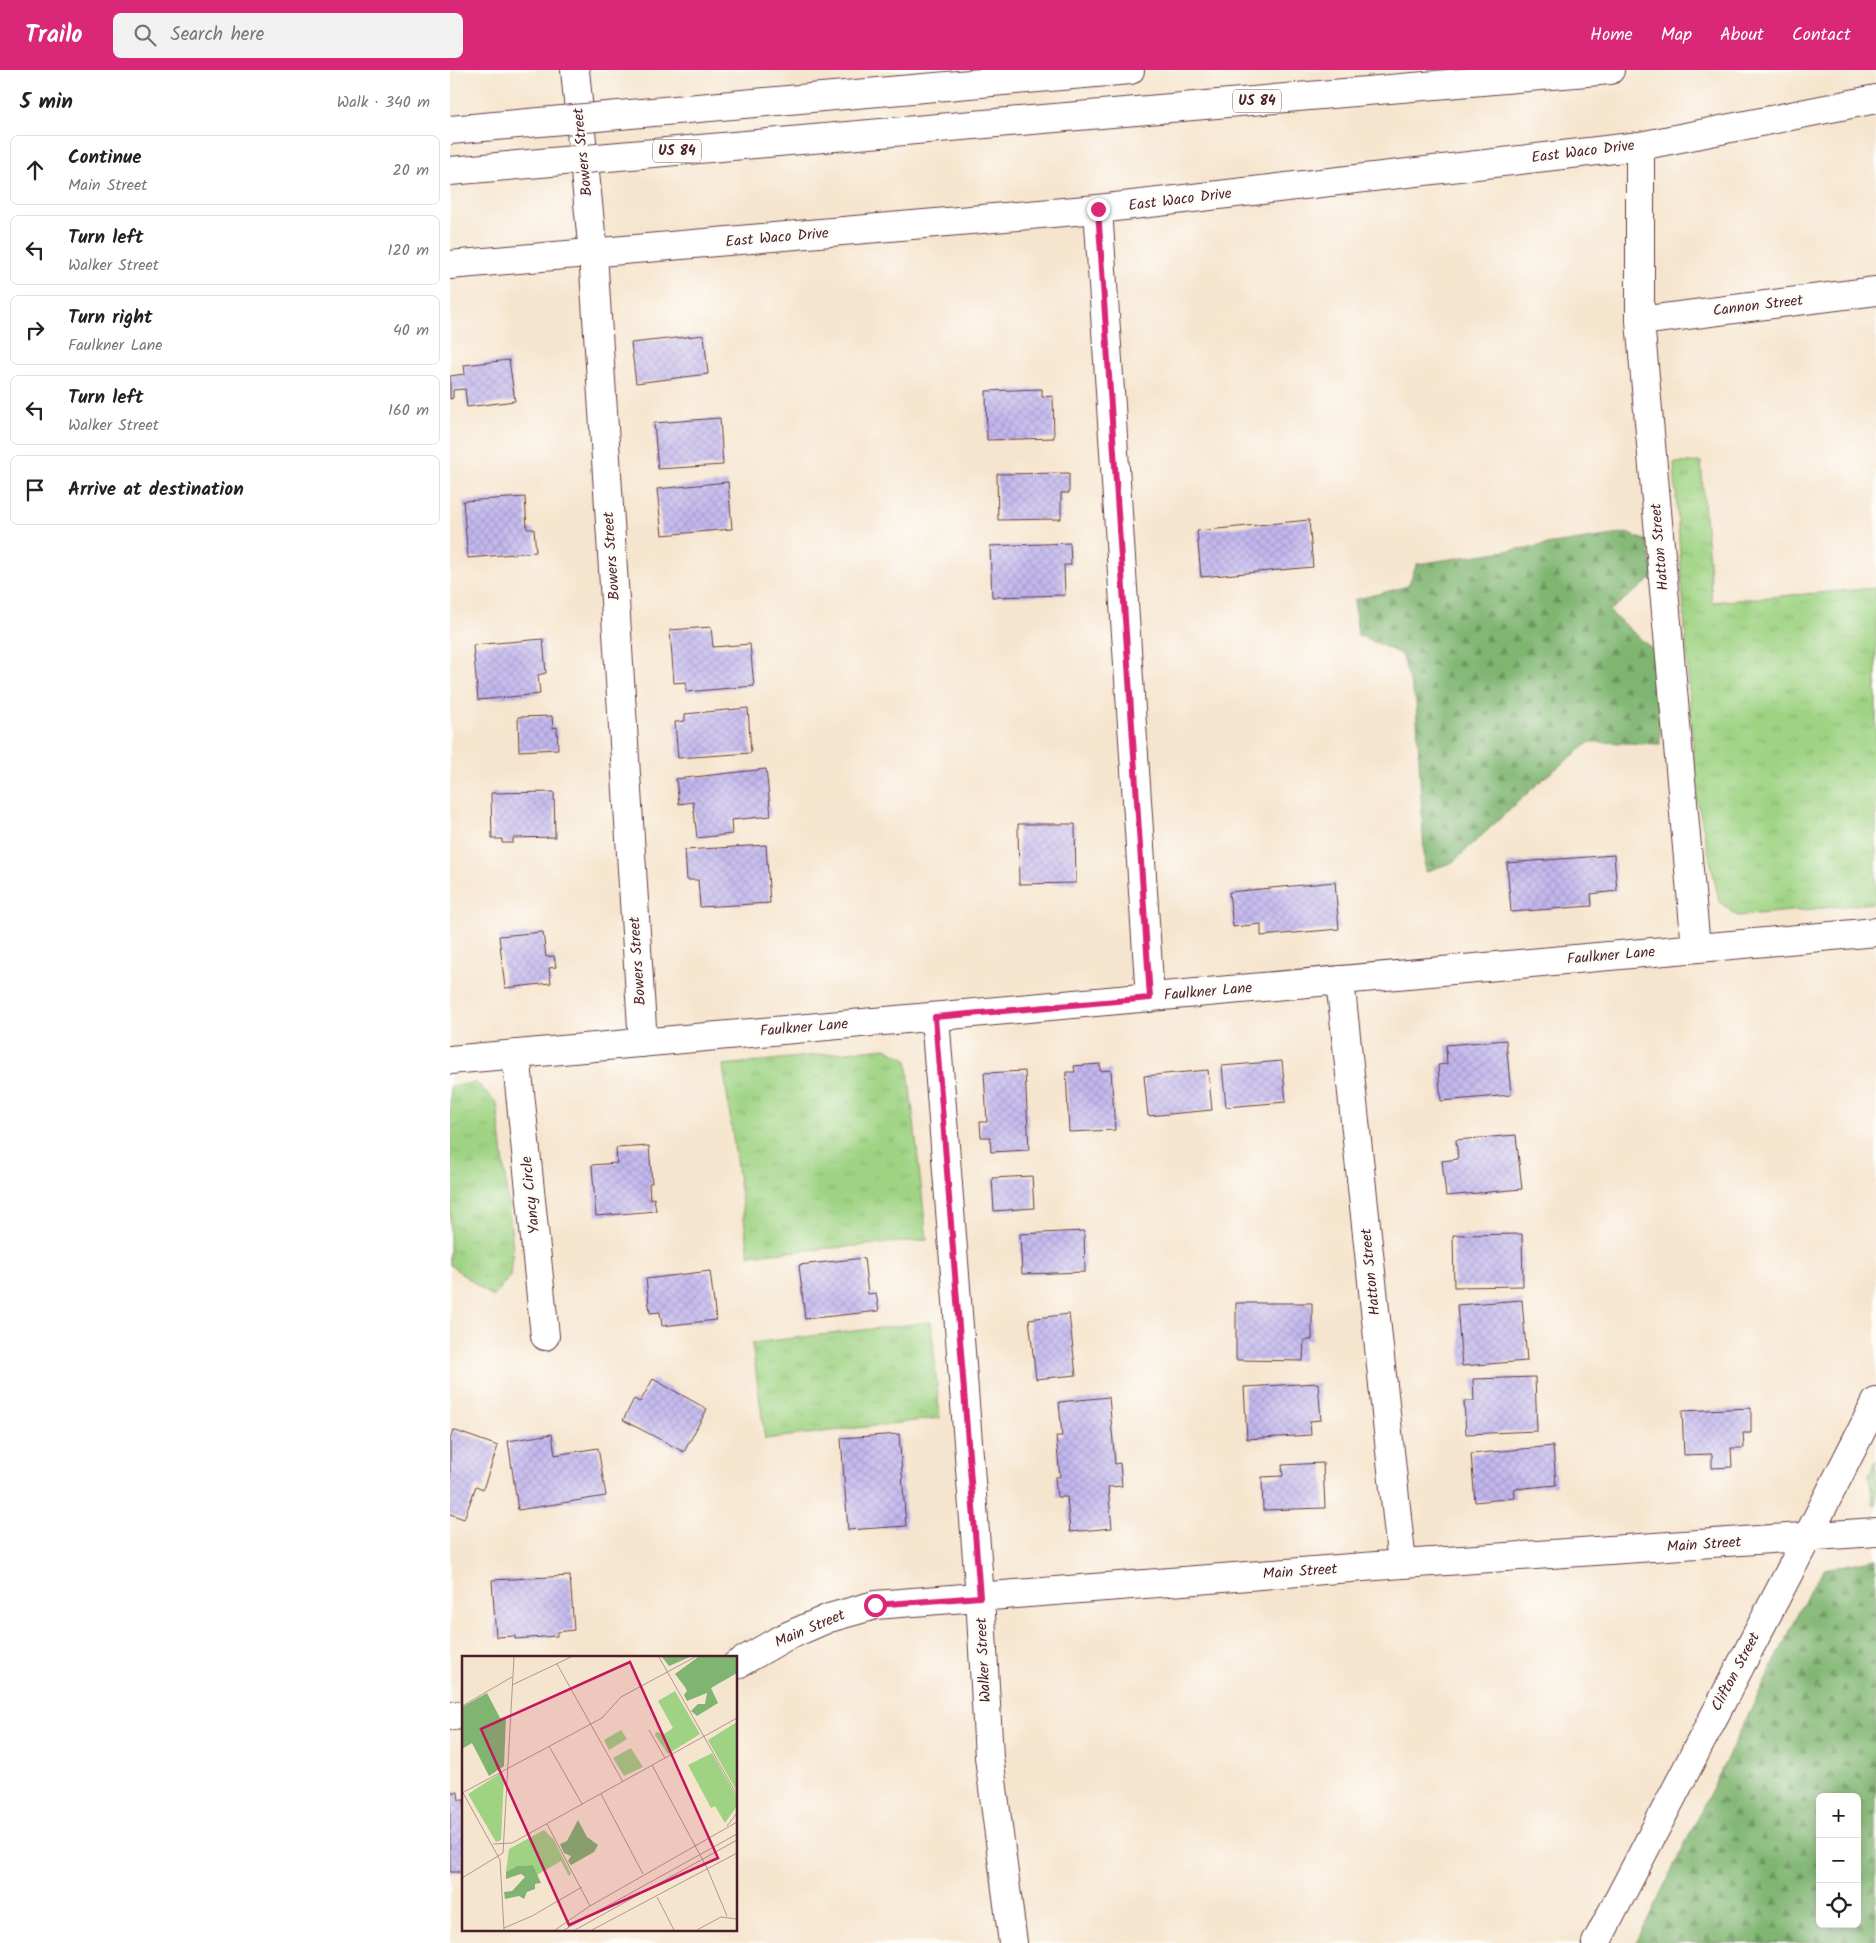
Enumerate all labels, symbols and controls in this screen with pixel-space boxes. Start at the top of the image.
search box [113,13,463,58]
text: Trailo [25,16,83,55]
text: Search here [171,20,264,50]
icon: search [131,21,159,49]
text: Home [1590,21,1633,50]
text: Map [1661,21,1692,50]
text: About [1720,21,1764,50]
text: Contact [1792,21,1851,50]
text: 5 min [20,86,73,119]
text: Walk · 340 m [337,90,430,115]
road number: US 84 [1233,90,1281,112]
street label: Bowers Street [566,106,600,197]
street label: East Waco Drive [1530,134,1636,170]
road number: US 84 [653,140,701,162]
text: Continue [68,143,141,173]
icon: ahead [21,156,49,184]
text: 20 m [393,158,429,183]
text: Main Street [68,173,147,198]
street label: East Waco Drive [1127,182,1233,218]
route end [1087,198,1110,221]
street label: East Waco Drive [724,222,830,254]
text: Turn left [68,223,143,253]
icon: left [21,236,49,264]
text: 120 m [388,238,429,263]
text: Walker Street [68,253,159,278]
street label: Cannon Street [1711,289,1805,323]
text: Turn right [68,303,153,333]
icon: right [21,316,49,344]
text: 40 m [393,318,429,343]
text: Faulkner Lane [68,333,162,358]
text: Turn left [68,383,143,413]
icon: left [21,396,49,424]
text: 160 m [388,398,429,423]
text: Walker Street [68,413,159,438]
text: Arrive at destination [68,475,244,505]
icon: arrive [21,476,49,504]
street label: Hatton Street [1644,502,1676,592]
street label: Bowers Street [597,511,627,601]
street label: Bowers Street [623,916,653,1006]
street label: Faulkner Lane [1566,940,1656,972]
street label: Faulkner Lane [1163,976,1253,1008]
street label: Faulkner Lane [759,1012,849,1044]
street label: Yancy Circle [515,1155,547,1235]
street label: Hatton Street [1354,1227,1388,1317]
street label: Main Street [1666,1530,1742,1560]
street label: Main Street [1262,1557,1338,1587]
route start [864,1594,887,1617]
street label: Main Street [771,1603,849,1655]
street label: Walker Street [970,1617,998,1703]
street label: Clifton Street [1705,1628,1767,1716]
inset map [462,1656,738,1930]
map controls [1816,1793,1861,1928]
button: + [1816,1793,1861,1838]
button: − [1816,1838,1861,1883]
button: locate [1816,1883,1861,1928]

